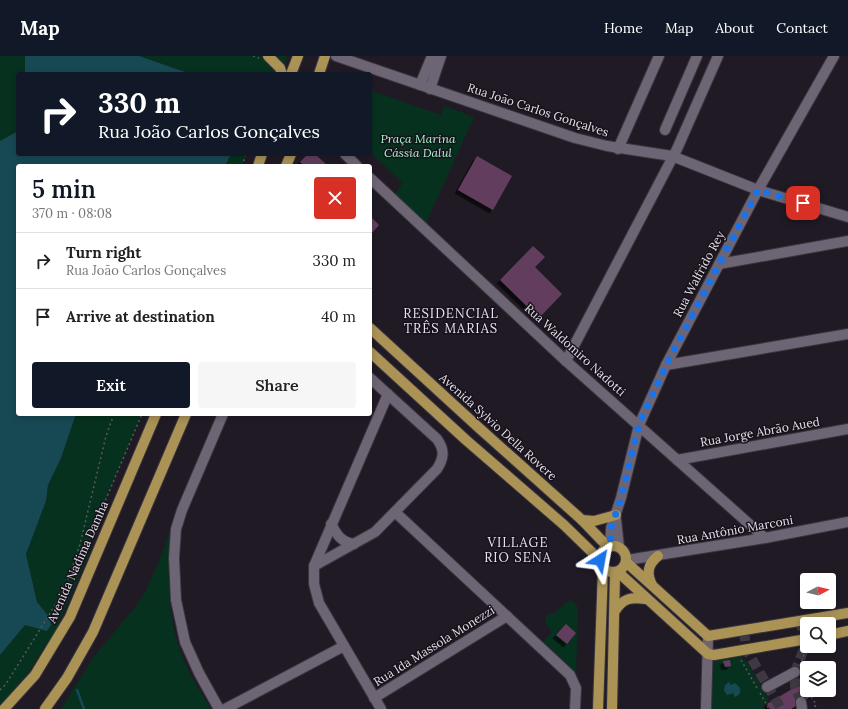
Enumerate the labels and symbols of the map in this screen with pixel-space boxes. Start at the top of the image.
street label: Rua João Carlos Gonçalves [466,80,611,140]
park label: Praça Marina Cássia Dalul [380,131,456,160]
pin [786,186,820,220]
street label: Rua Walfrido Rey [670,228,728,319]
street label: Rua Waldomiro Nadotti [522,300,629,399]
district label: RESIDENCIAL TRÊS MARIAS [403,305,499,337]
street label: Avenida Sylvio Della Rovere [436,369,560,484]
street label: Rua Jorge Abrão Aued [699,414,821,449]
street label: Avenida Nadima Damha [43,498,111,626]
street label: Rua Antônio Marconi [676,512,794,547]
district label: VILLAGE RIO SENA [484,534,552,566]
position arrow [579,539,621,581]
north arrow [800,573,836,609]
street label: Rua Ida Massola Monezzi [371,602,497,689]

